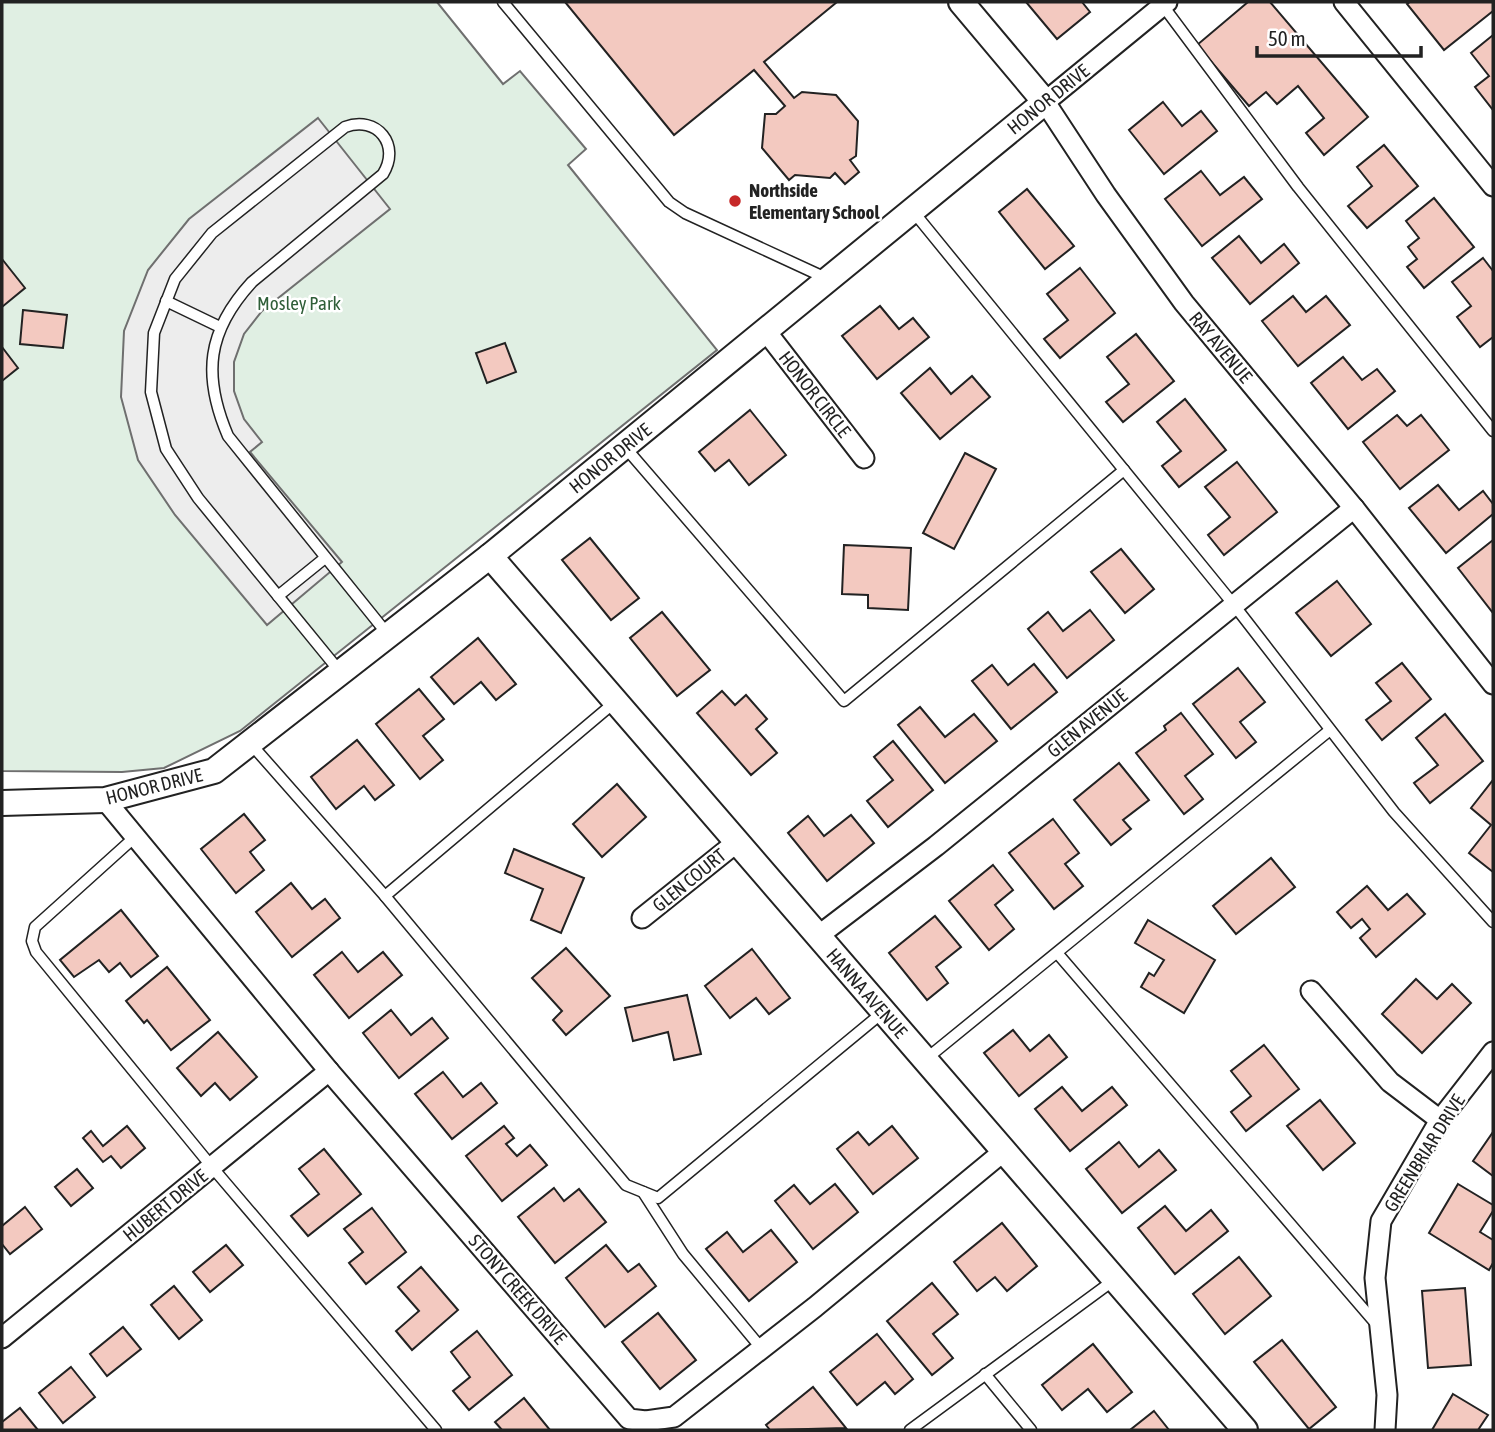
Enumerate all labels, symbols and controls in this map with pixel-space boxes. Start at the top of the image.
scale bar [1257,14,1422,58]
text: 50 m [1268,26,1306,50]
street label: HONOR DRIVE [1003,59,1093,139]
place label: Northside Elementary School [749,179,881,223]
marker: Northside Elementary School [727,193,743,209]
park label: Mosley Park [257,292,342,314]
street label: RAY AVENUE [1185,307,1257,387]
street label: HONOR CIRCLE [775,347,855,441]
street label: HONOR DRIVE [565,418,655,498]
street label: GLEN AVENUE [1043,684,1131,762]
street label: HONOR DRIVE [103,763,205,809]
street label: GLEN COURT [648,843,730,916]
street label: HANNA AVENUE [822,944,912,1042]
street label: GREENBRIAR DRIVE [1379,1090,1469,1216]
street label: HUBERT DRIVE [118,1164,212,1246]
street label: STONY CREEK DRIVE [464,1230,572,1348]

